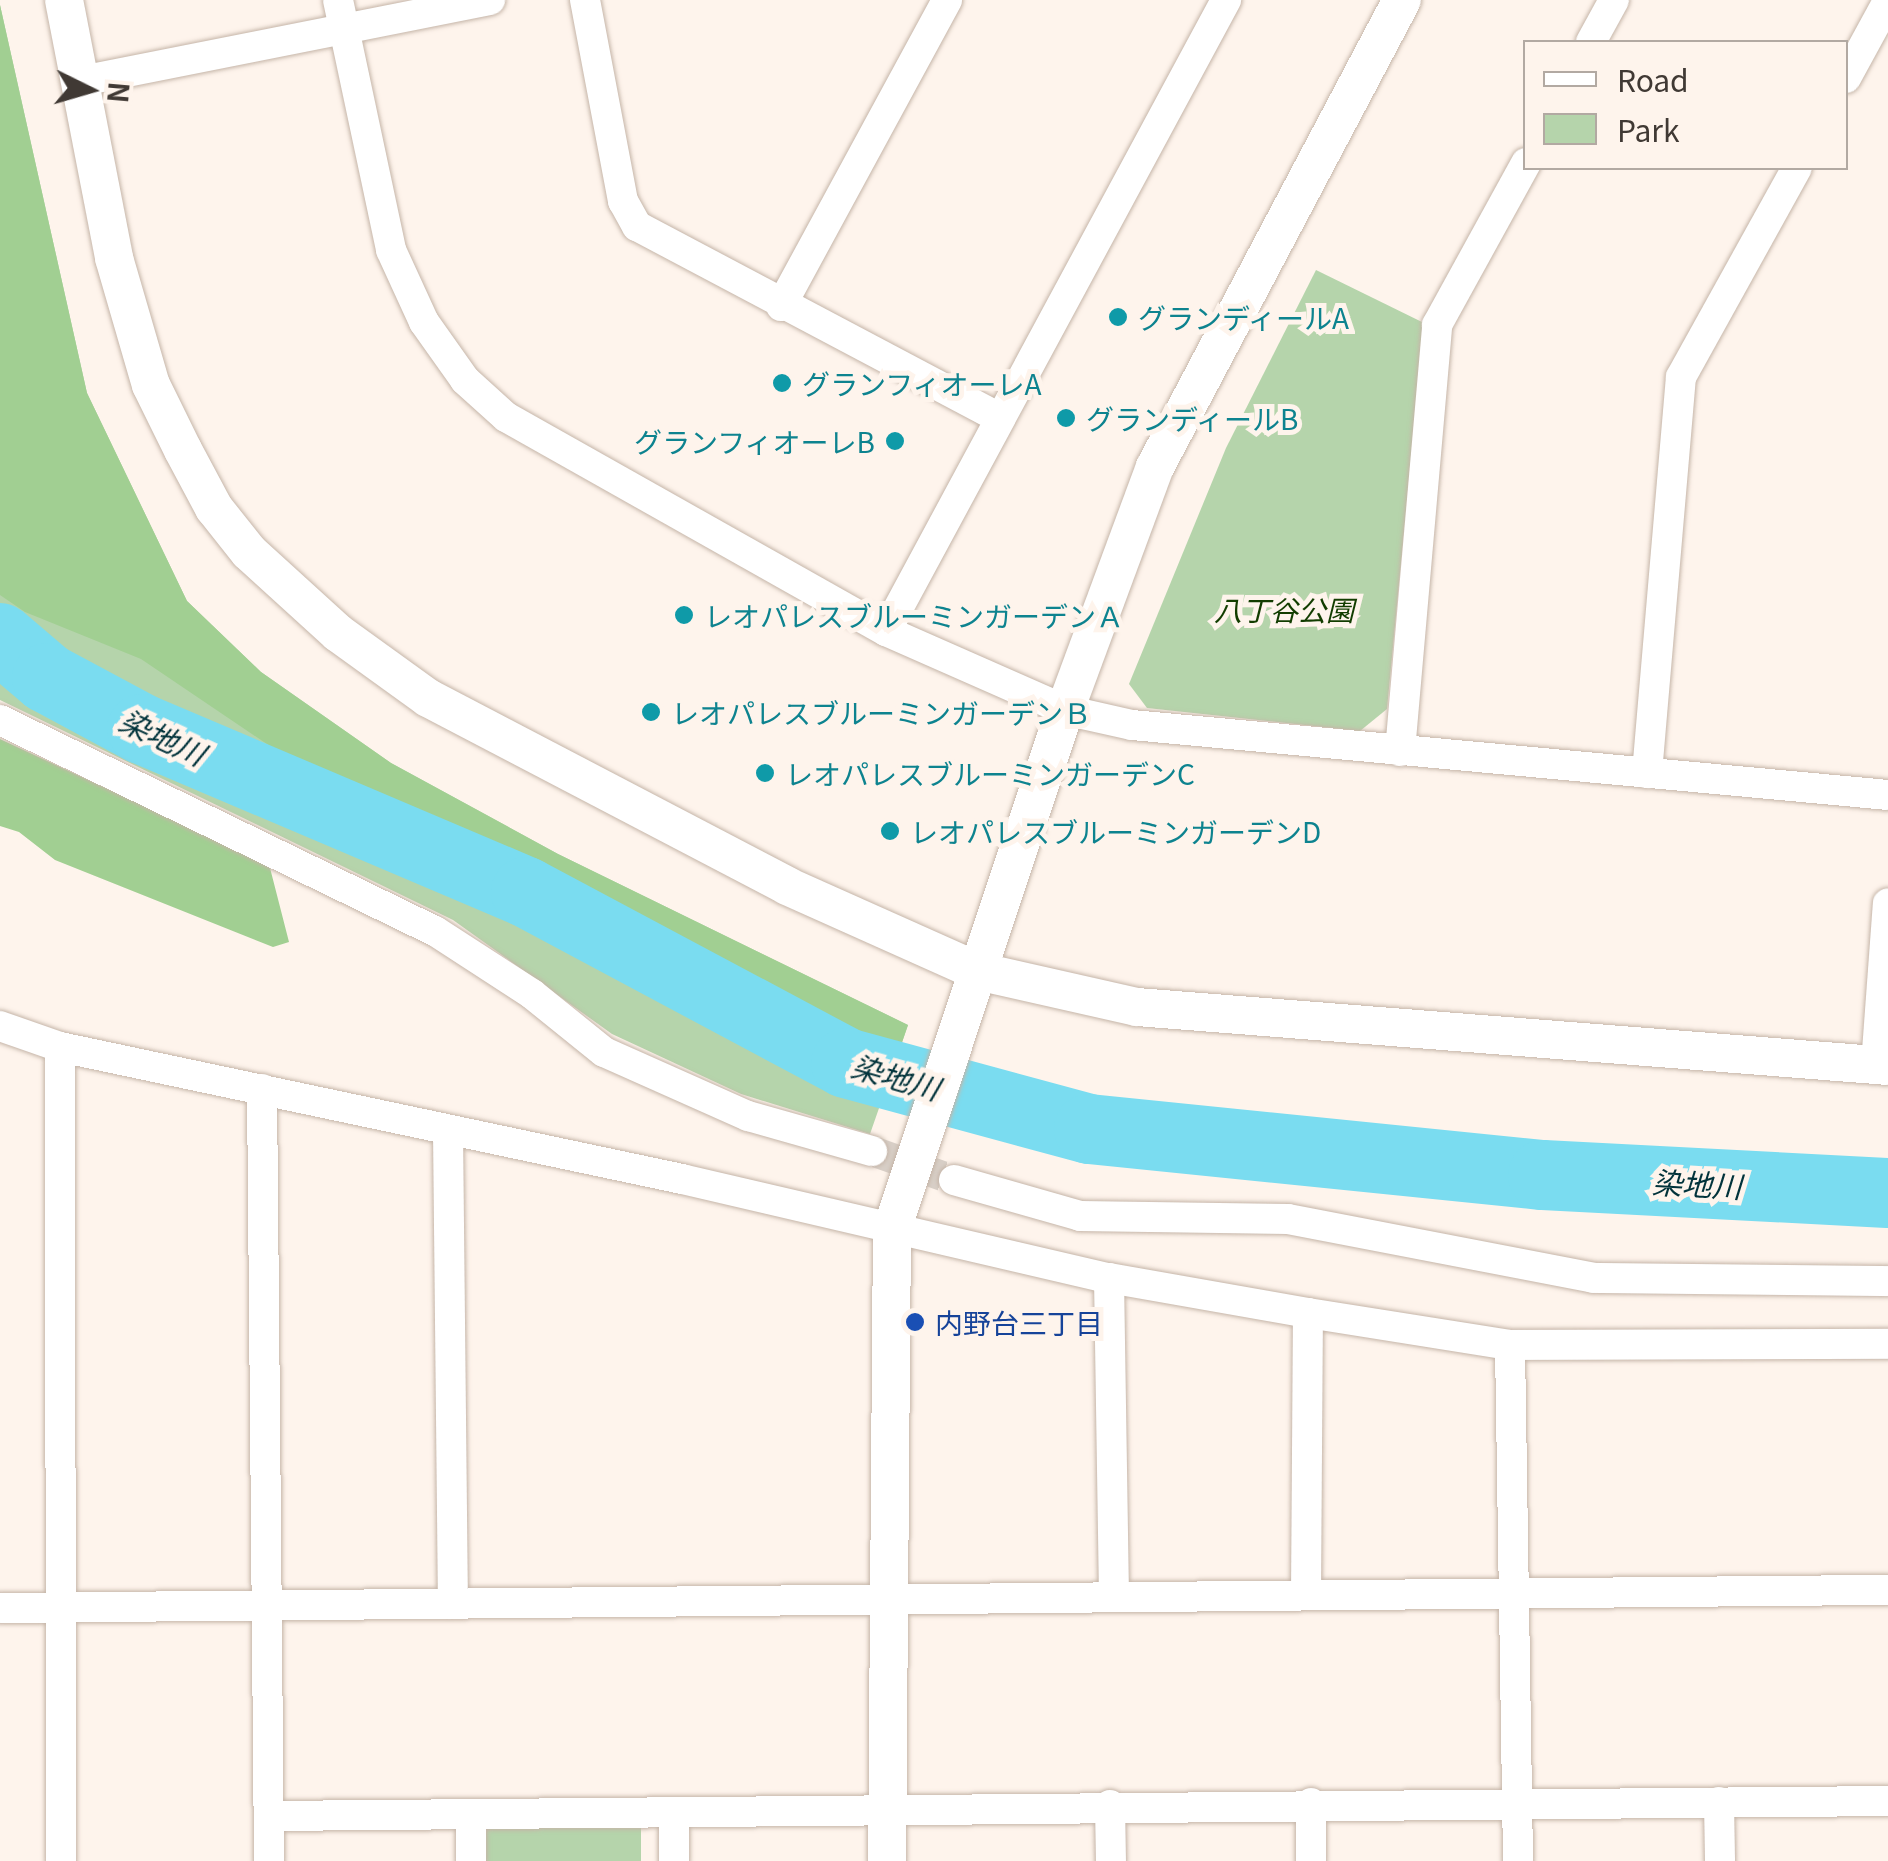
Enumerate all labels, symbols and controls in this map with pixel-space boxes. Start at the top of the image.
north arrow [40,40,140,140]
legend [1523,40,1848,170]
text: Road [1617,57,1689,101]
text: N [99,80,141,105]
text: Park [1617,107,1680,151]
place label: グランディールA [1138,300,1351,334]
marker: グランディールA [1107,306,1129,328]
place label: グランフィオーレA [802,366,1043,400]
marker: グランフィオーレA [771,372,793,394]
place label: グランディールB [1086,401,1300,435]
marker: グランディールB [1055,407,1077,429]
place label: グランフィオーレB [633,424,875,458]
marker: グランフィオーレB [884,430,906,452]
park label: 八丁谷公園 [1214,592,1354,626]
place label: レオパレスブルーミンガーデンＡ [704,598,1124,632]
marker: レオパレスブルーミンガーデンＡ [673,604,695,626]
place label: レオパレスブルーミンガーデンＢ [671,695,1091,729]
water label: 染地川 [115,701,211,771]
marker: レオパレスブルーミンガーデンＢ [640,701,662,723]
place label: レオパレスブルーミンガーデンC [785,756,1195,790]
marker: レオパレスブルーミンガーデンC [754,762,776,784]
place label: レオパレスブルーミンガーデンD [910,814,1321,848]
marker: レオパレスブルーミンガーデンD [879,820,901,842]
water label: 染地川 [848,1046,944,1106]
water label: 染地川 [1651,1163,1743,1203]
place label: 内野台三丁目 [935,1305,1103,1339]
marker: 内野台三丁目 [904,1311,926,1333]

